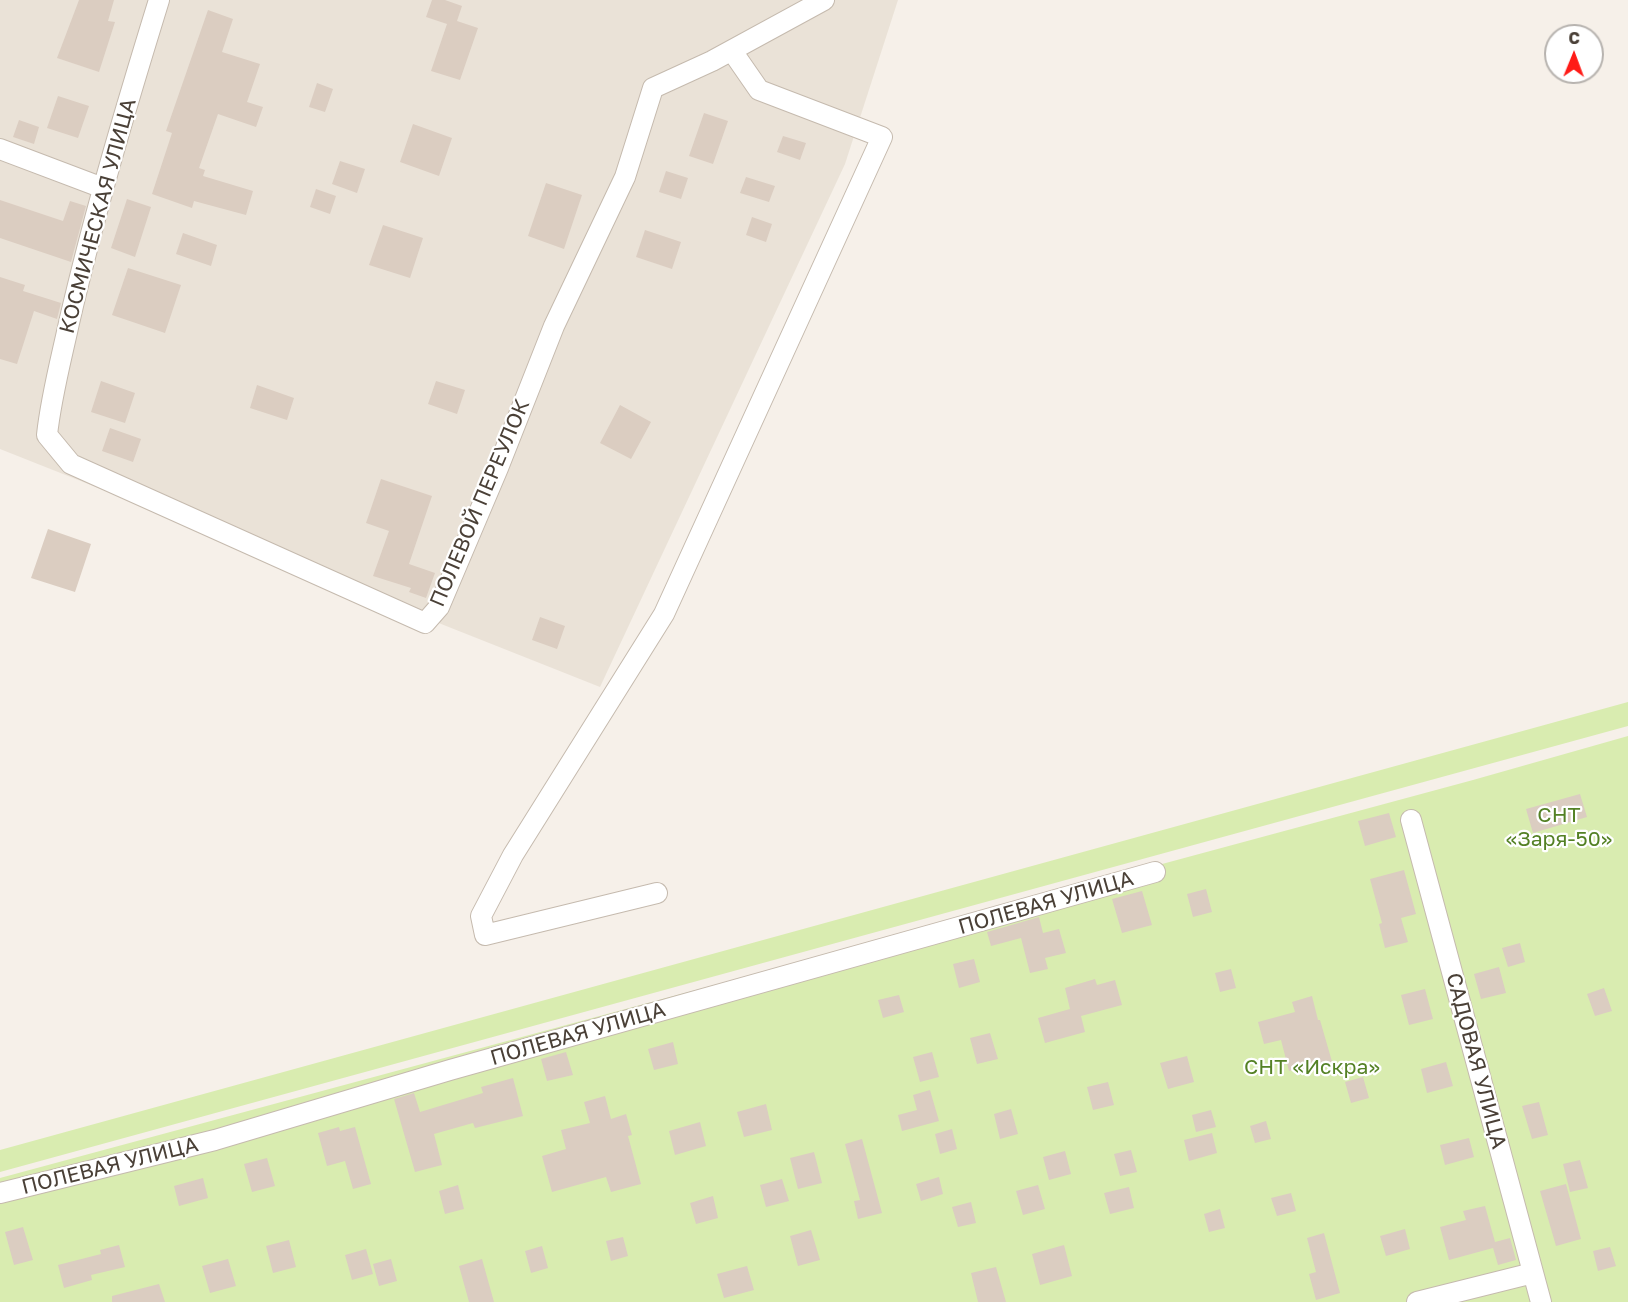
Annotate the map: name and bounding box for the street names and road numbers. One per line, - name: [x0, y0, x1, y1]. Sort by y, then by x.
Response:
- street label: КОСМИЧЕСКАЯ УЛИЦА: [54, 96, 142, 336]
- street label: ПОЛЕВОЙ ПЕРЕУЛОК: [425, 395, 535, 611]
- street label: ПОЛЕВАЯ УЛИЦА: [956, 866, 1136, 940]
- street label: САДОВАЯ УЛИЦА: [1440, 970, 1512, 1152]
- street label: ПОЛЕВАЯ УЛИЦА: [488, 997, 668, 1071]
- street label: ПОЛЕВАЯ УЛИЦА: [19, 1132, 201, 1200]

